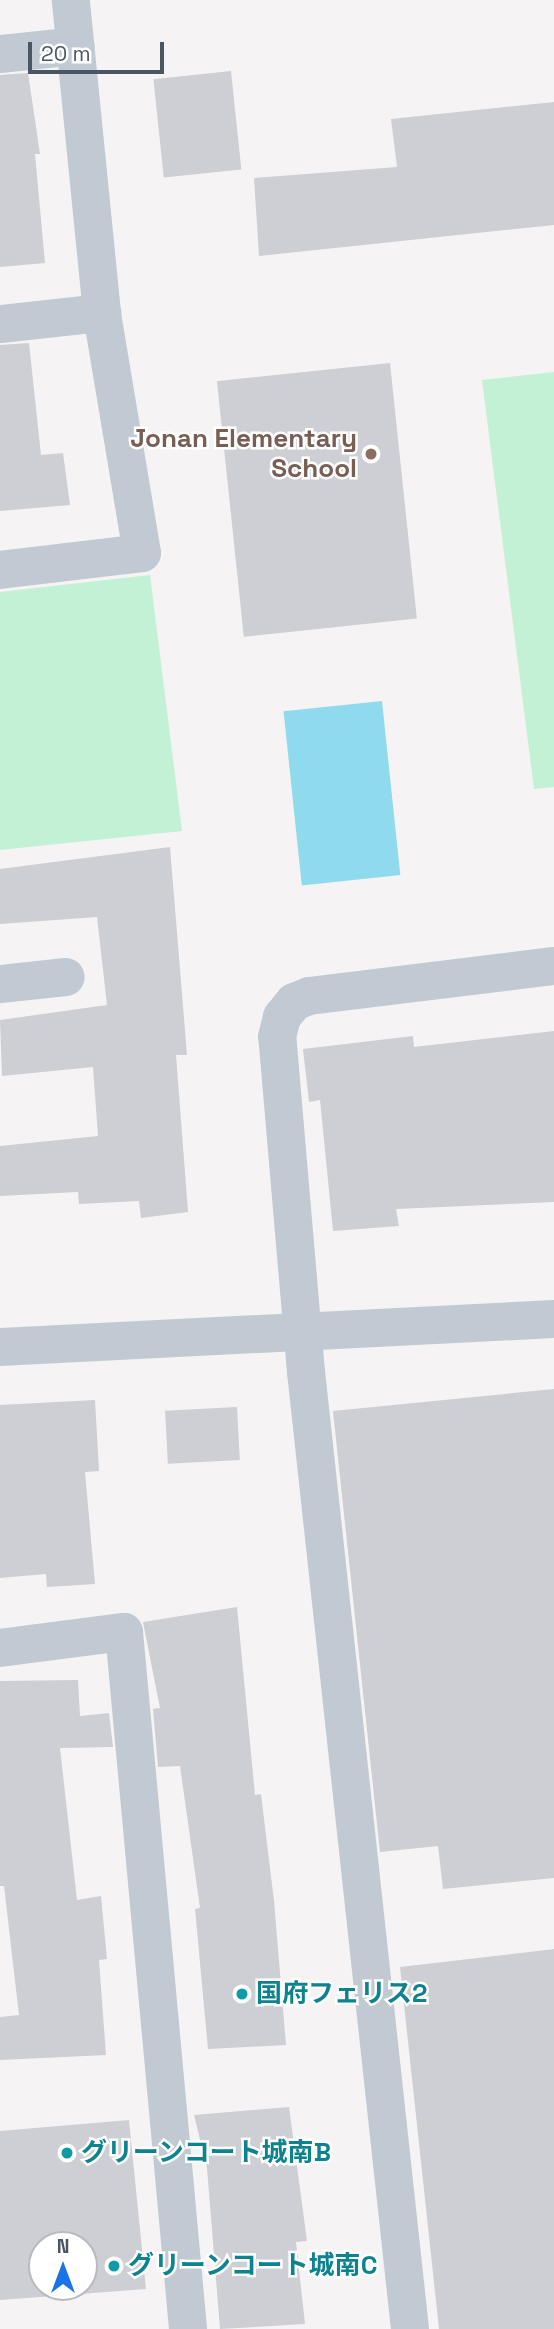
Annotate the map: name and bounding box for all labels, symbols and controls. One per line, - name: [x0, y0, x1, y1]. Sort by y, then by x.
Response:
- scale bar: [32, 28, 168, 72]
- text: 20 m: [41, 40, 91, 67]
- place label: Jonan Elementary School: [130, 423, 357, 485]
- marker: Jonan Elementary School: [363, 446, 379, 462]
- place label: 国府フェリス2: [256, 1978, 427, 2010]
- marker: 国府フェリス2: [234, 1986, 250, 2002]
- place label: グリーンコート城南B: [81, 2137, 332, 2169]
- marker: グリーンコート城南B: [59, 2145, 75, 2161]
- north arrow: [28, 2231, 98, 2301]
- text: N: [57, 2234, 69, 2259]
- place label: グリーンコート城南C: [128, 2250, 379, 2282]
- marker: グリーンコート城南C: [106, 2258, 122, 2274]

